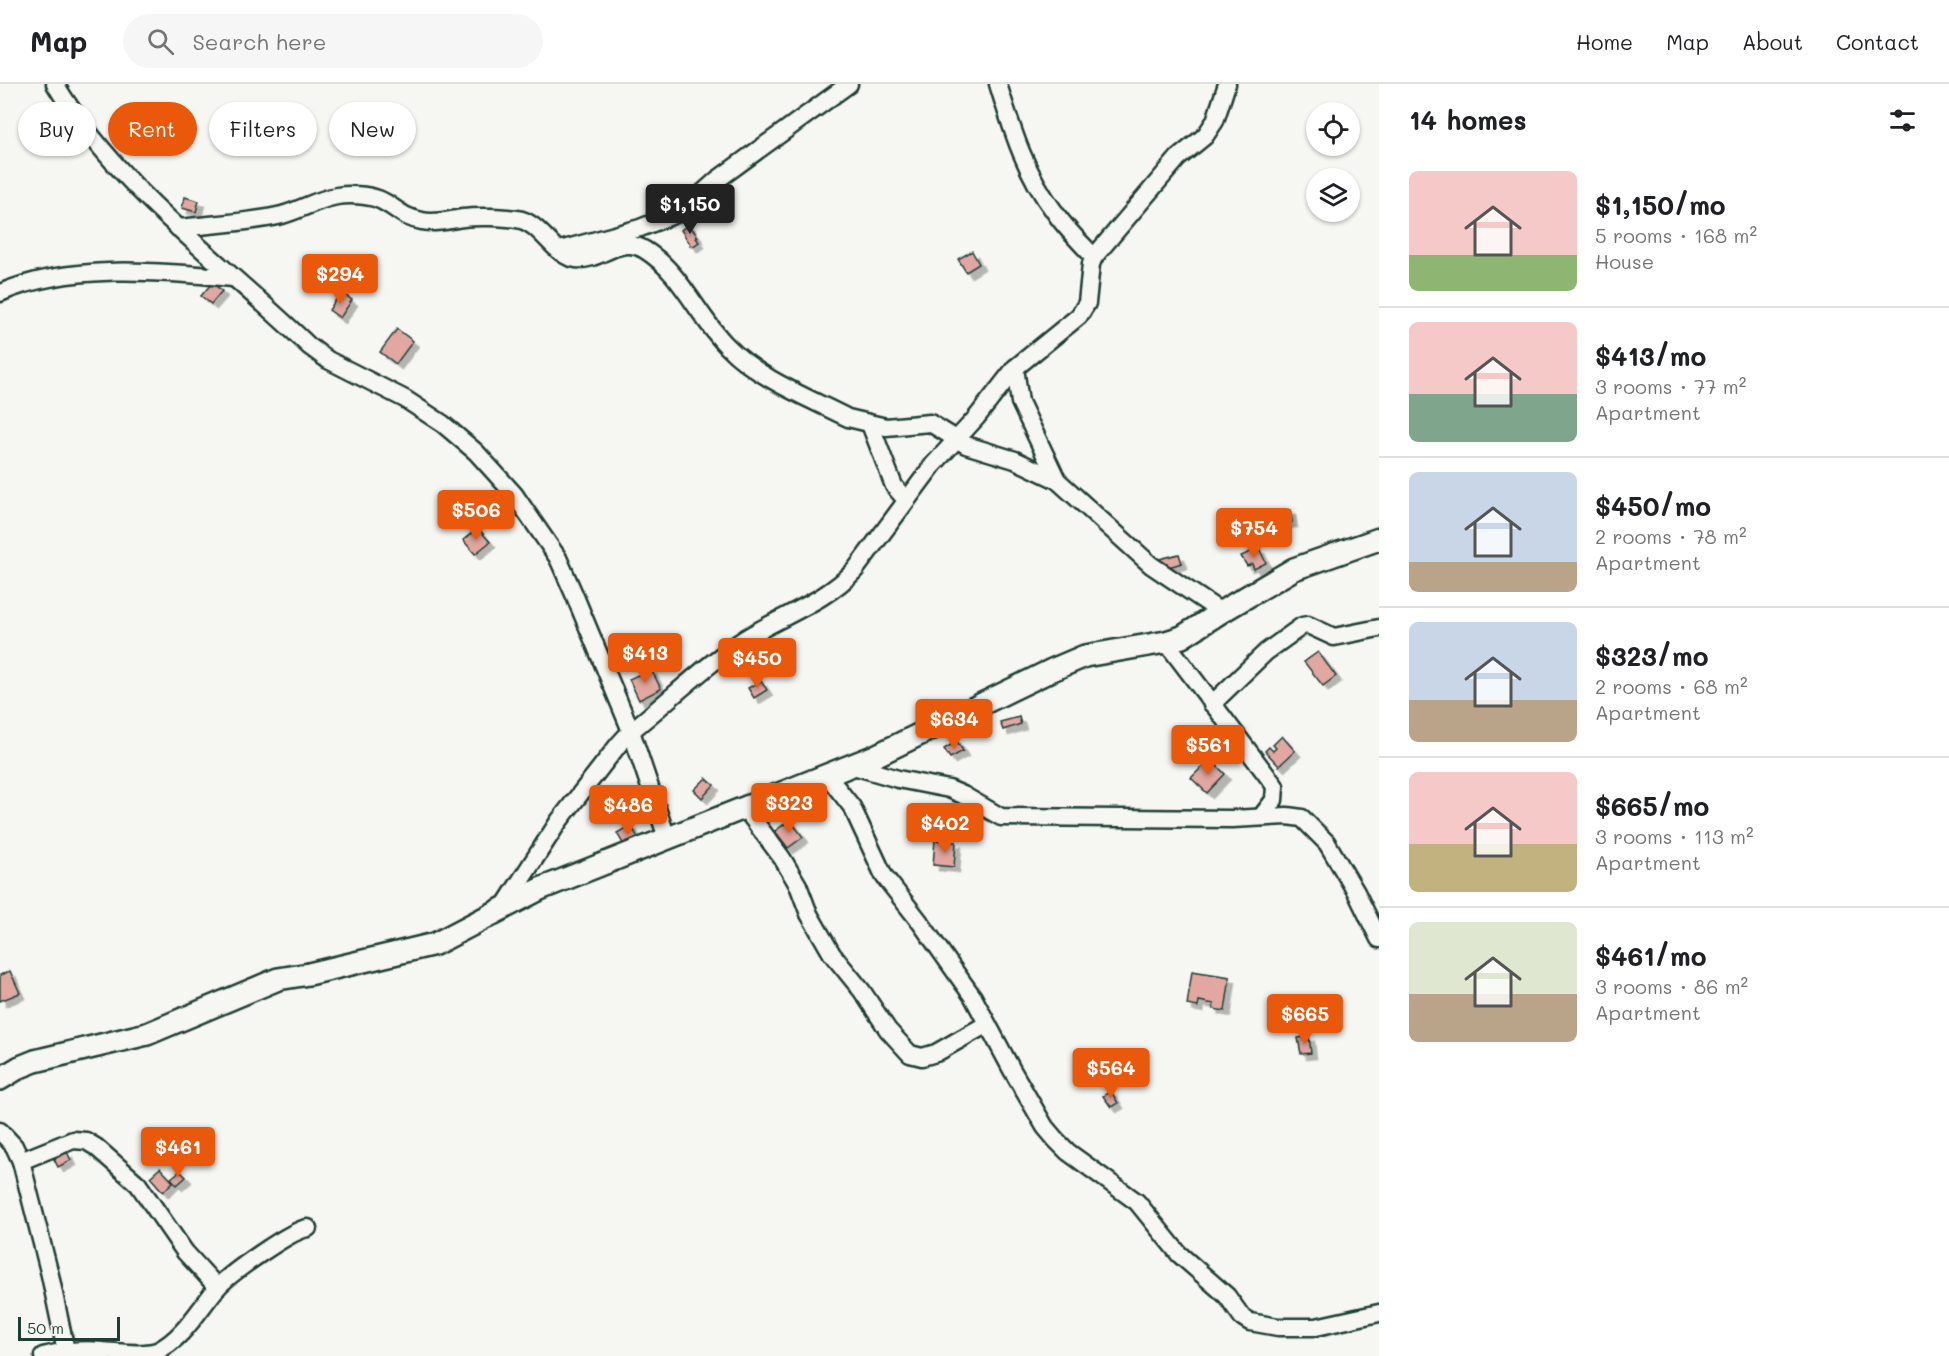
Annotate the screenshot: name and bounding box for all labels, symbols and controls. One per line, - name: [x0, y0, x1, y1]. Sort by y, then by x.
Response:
- search box: [123, 14, 543, 68]
- text: Map: [30, 23, 87, 59]
- icon: search: [144, 25, 177, 58]
- text: Search here: [192, 27, 326, 56]
- text: Home: [1576, 28, 1633, 55]
- text: Map: [1666, 28, 1709, 55]
- text: About: [1742, 28, 1803, 55]
- text: Contact: [1836, 28, 1919, 55]
- chip: Buy: [18, 102, 96, 156]
- chip: Rent: [108, 102, 197, 156]
- chip: Filters: [209, 102, 317, 156]
- chip: New: [329, 102, 416, 156]
- map controls: [1306, 102, 1360, 222]
- button: locate: [1306, 102, 1360, 156]
- text: 14 homes: [1409, 103, 1527, 137]
- icon: filters: [1886, 104, 1919, 137]
- button: layers: [1306, 168, 1360, 222]
- pin: $1,150: [641, 184, 739, 235]
- text: $1,150/mo: [1595, 188, 1726, 222]
- text: $1,150: [660, 190, 720, 216]
- icon: home: [1457, 195, 1529, 267]
- text: 5 rooms · 168 m²: [1595, 222, 1757, 248]
- text: House: [1595, 248, 1654, 274]
- pin: $294: [304, 254, 376, 305]
- text: $294: [316, 260, 364, 286]
- text: $413/mo: [1595, 339, 1706, 373]
- icon: home: [1457, 346, 1529, 418]
- text: 3 rooms · 77 m²: [1595, 373, 1746, 399]
- text: Apartment: [1595, 399, 1701, 425]
- text: $450/mo: [1595, 489, 1711, 523]
- pin: $506: [440, 490, 512, 541]
- text: $506: [452, 496, 501, 522]
- icon: home: [1457, 496, 1529, 568]
- pin: $754: [1218, 508, 1290, 559]
- text: $754: [1230, 514, 1278, 540]
- text: 2 rooms · 78 m²: [1595, 523, 1747, 549]
- text: Apartment: [1595, 549, 1701, 575]
- pin: $413: [609, 633, 681, 684]
- pin: $450: [721, 638, 793, 689]
- text: $413: [622, 639, 668, 665]
- text: $323/mo: [1595, 639, 1708, 673]
- text: $450: [732, 644, 782, 670]
- icon: home: [1457, 646, 1529, 718]
- text: 2 rooms · 68 m²: [1595, 673, 1748, 699]
- pin: $634: [918, 699, 990, 750]
- text: Apartment: [1595, 699, 1701, 725]
- text: $634: [929, 705, 979, 731]
- pin: $561: [1172, 725, 1244, 776]
- text: $561: [1186, 731, 1231, 757]
- pin: $323: [753, 783, 825, 834]
- pin: $486: [592, 785, 664, 836]
- text: $323: [765, 789, 813, 815]
- text: $665/mo: [1595, 789, 1709, 823]
- text: $486: [603, 791, 653, 817]
- icon: home: [1457, 796, 1529, 868]
- pin: $402: [909, 803, 981, 854]
- text: $402: [920, 809, 970, 835]
- text: 3 rooms · 113 m²: [1595, 823, 1754, 849]
- text: Apartment: [1595, 849, 1701, 875]
- text: $461/mo: [1595, 939, 1706, 973]
- icon: home: [1457, 946, 1529, 1018]
- text: 3 rooms · 86 m²: [1595, 973, 1748, 999]
- pin: $665: [1269, 994, 1341, 1045]
- text: Apartment: [1595, 999, 1701, 1025]
- text: $665: [1281, 1000, 1329, 1026]
- pin: $564: [1075, 1048, 1147, 1099]
- text: $564: [1087, 1054, 1135, 1080]
- pin: $461: [142, 1127, 214, 1178]
- text: $461: [155, 1133, 201, 1159]
- scale bar: [18, 1314, 120, 1342]
- text: 50 m: [27, 1317, 64, 1338]

